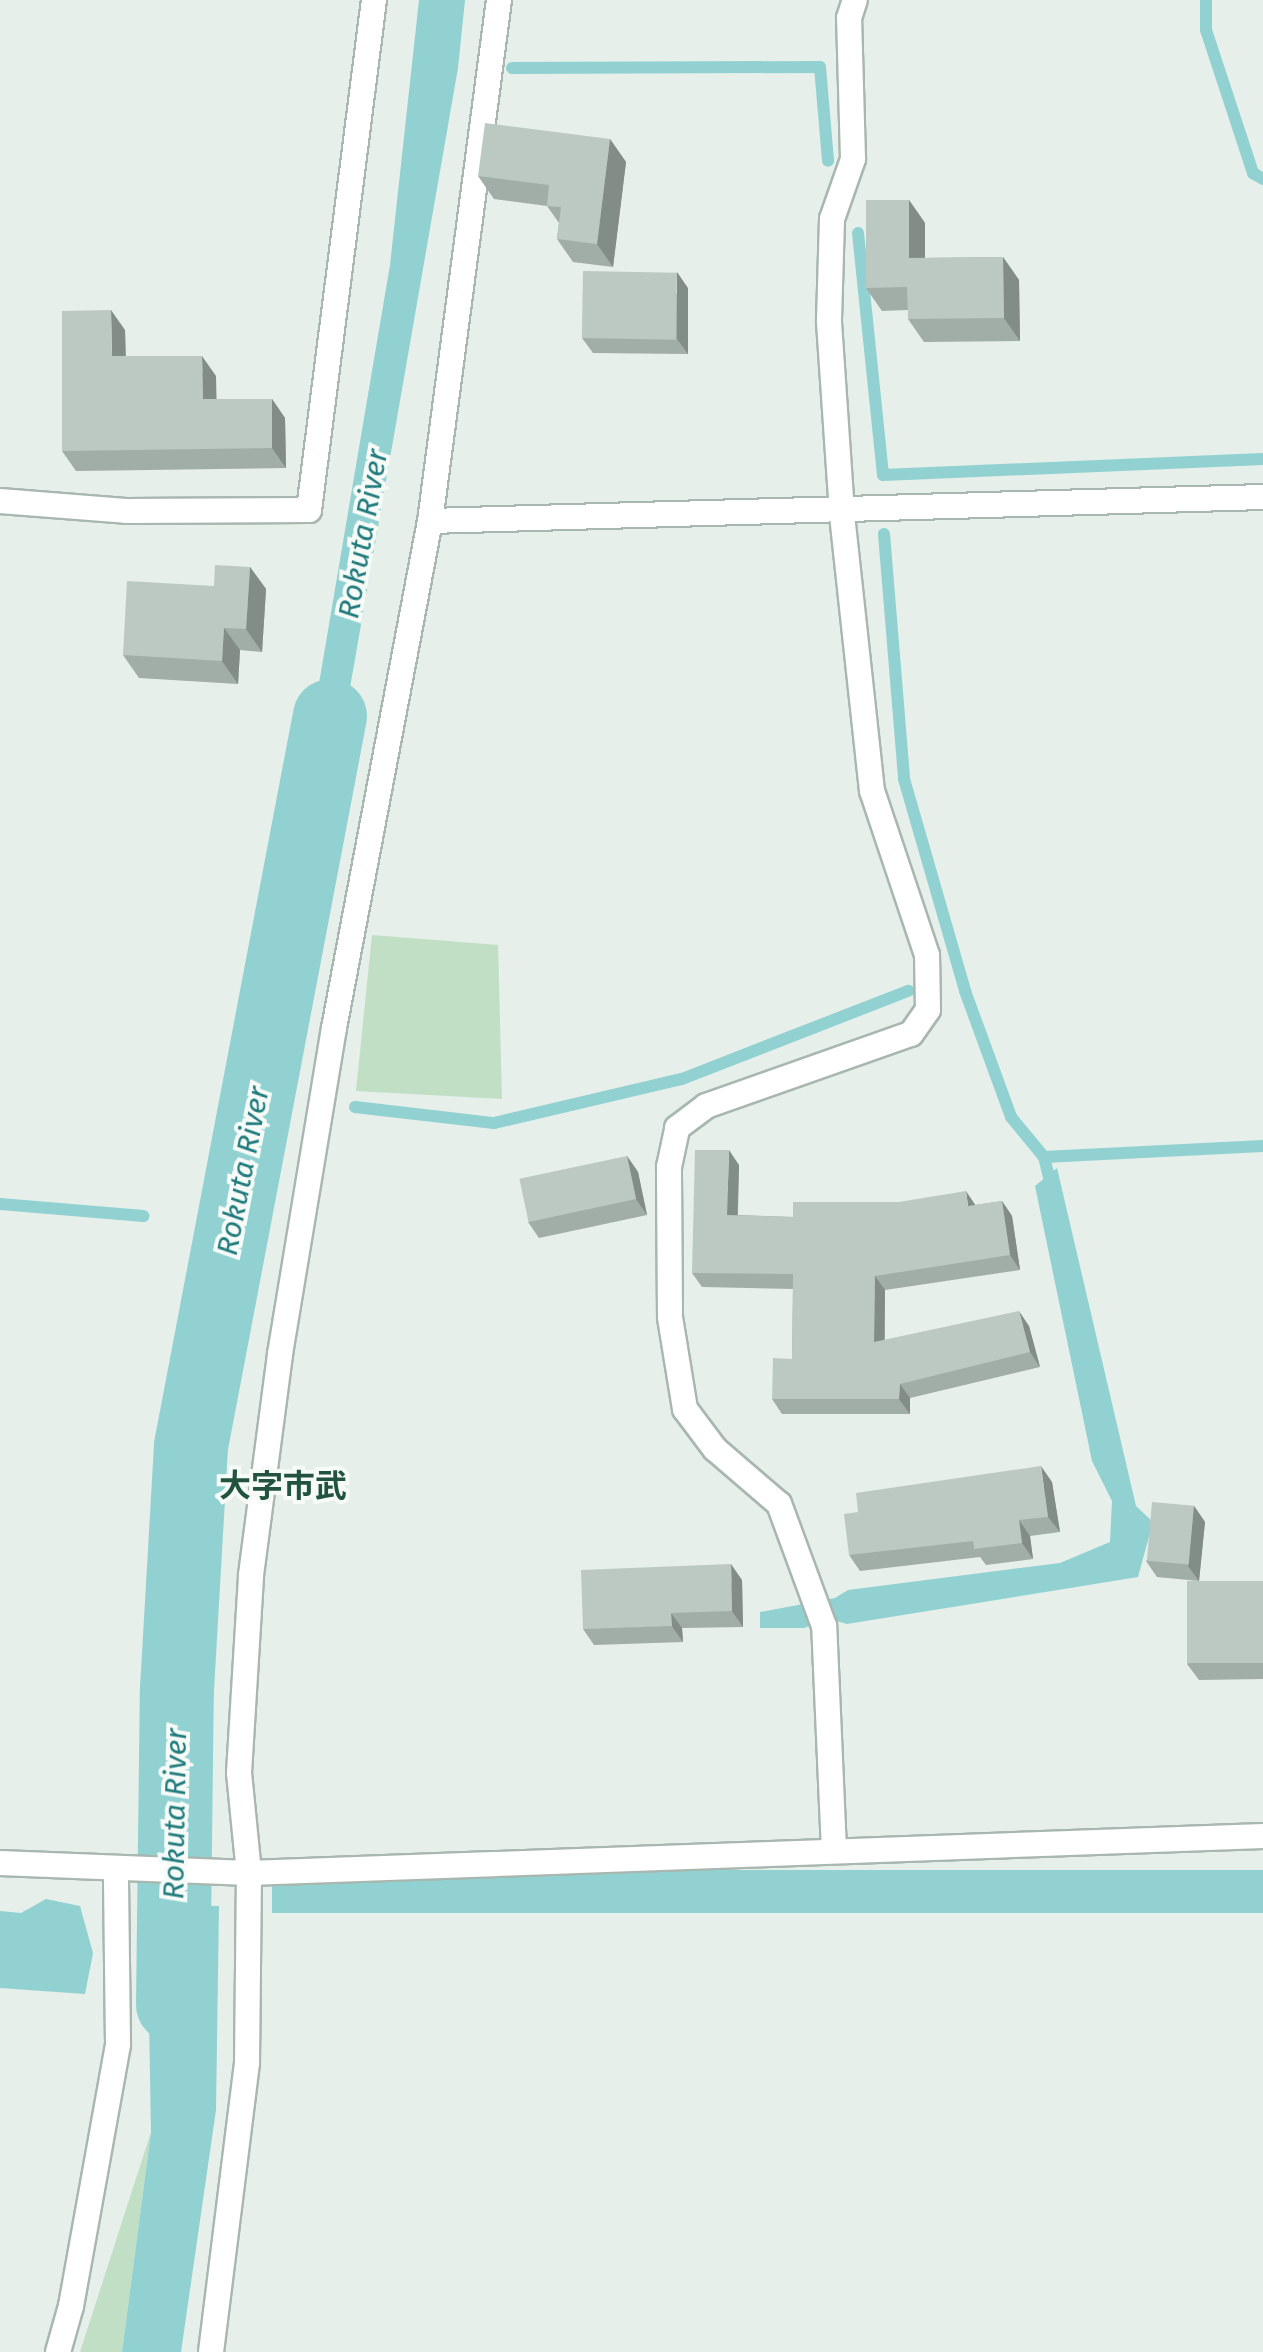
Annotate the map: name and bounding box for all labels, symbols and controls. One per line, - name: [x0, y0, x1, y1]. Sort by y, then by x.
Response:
- water label: Rokuta River: [330, 447, 396, 621]
- water label: Rokuta River: [209, 1084, 277, 1258]
- district label: 大字市武: [219, 1467, 347, 1505]
- water label: Rokuta River: [156, 1728, 194, 1900]

